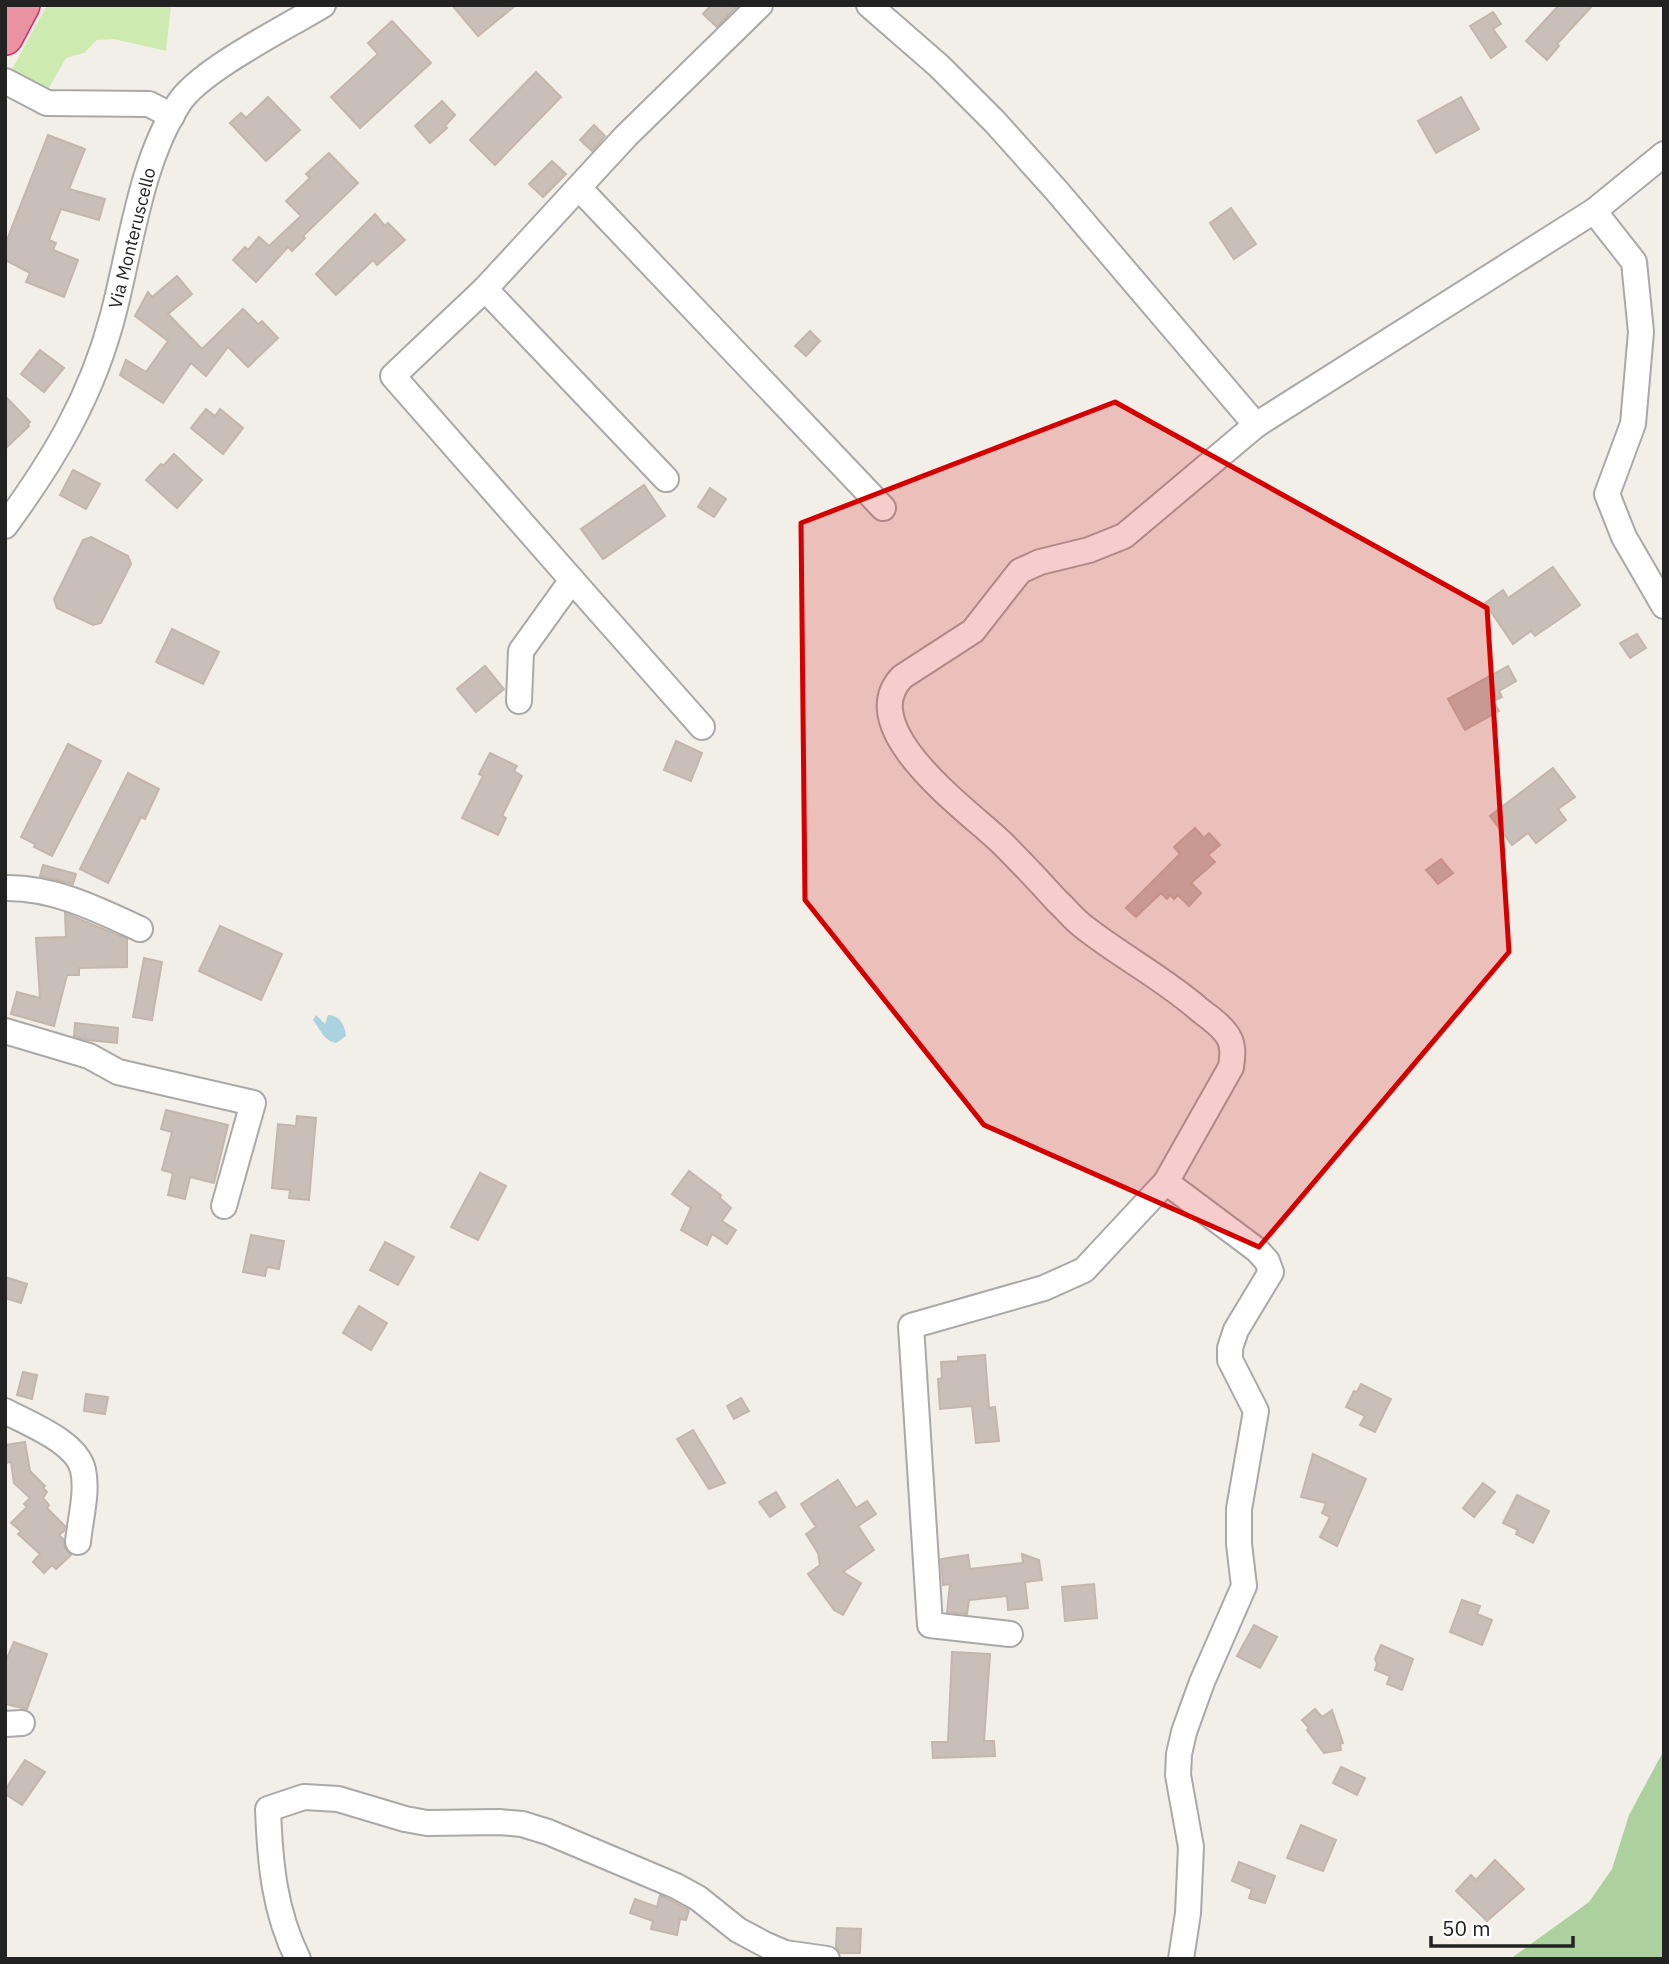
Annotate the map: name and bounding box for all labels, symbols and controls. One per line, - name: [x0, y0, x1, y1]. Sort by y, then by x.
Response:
- street label: Via Monteruscello: [103, 165, 161, 311]
- scale bar: [1431, 1904, 1573, 1948]
- text: 50 m: [1442, 1914, 1491, 1942]

